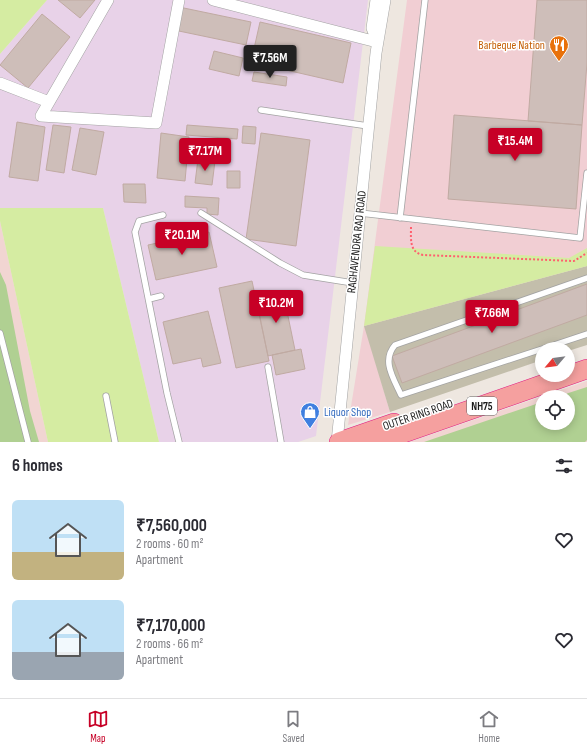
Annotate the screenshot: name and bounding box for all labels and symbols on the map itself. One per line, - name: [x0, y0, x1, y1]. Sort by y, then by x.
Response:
- restaurant icon: Barbeque Nation: [548, 34, 570, 62]
- place label: Barbeque Nation: [478, 38, 545, 53]
- pin: ₹7.56M: [237, 45, 303, 79]
- pin: ₹15.4M: [482, 128, 548, 162]
- pin: ₹7.17M: [172, 138, 238, 172]
- street label: RAGHAVENDRA RAO ROAD: [344, 190, 370, 294]
- pin: ₹20.1M: [149, 222, 215, 256]
- pin: ₹10.2M: [243, 290, 309, 324]
- pin: ₹7.66M: [459, 300, 525, 334]
- north arrow: [535, 342, 575, 382]
- street label: OUTER RING ROAD: [381, 396, 455, 434]
- road number: NH75: [467, 397, 497, 415]
- shop icon: Liquor Shop: [299, 401, 321, 429]
- place label: Liquor Shop: [324, 405, 371, 420]

